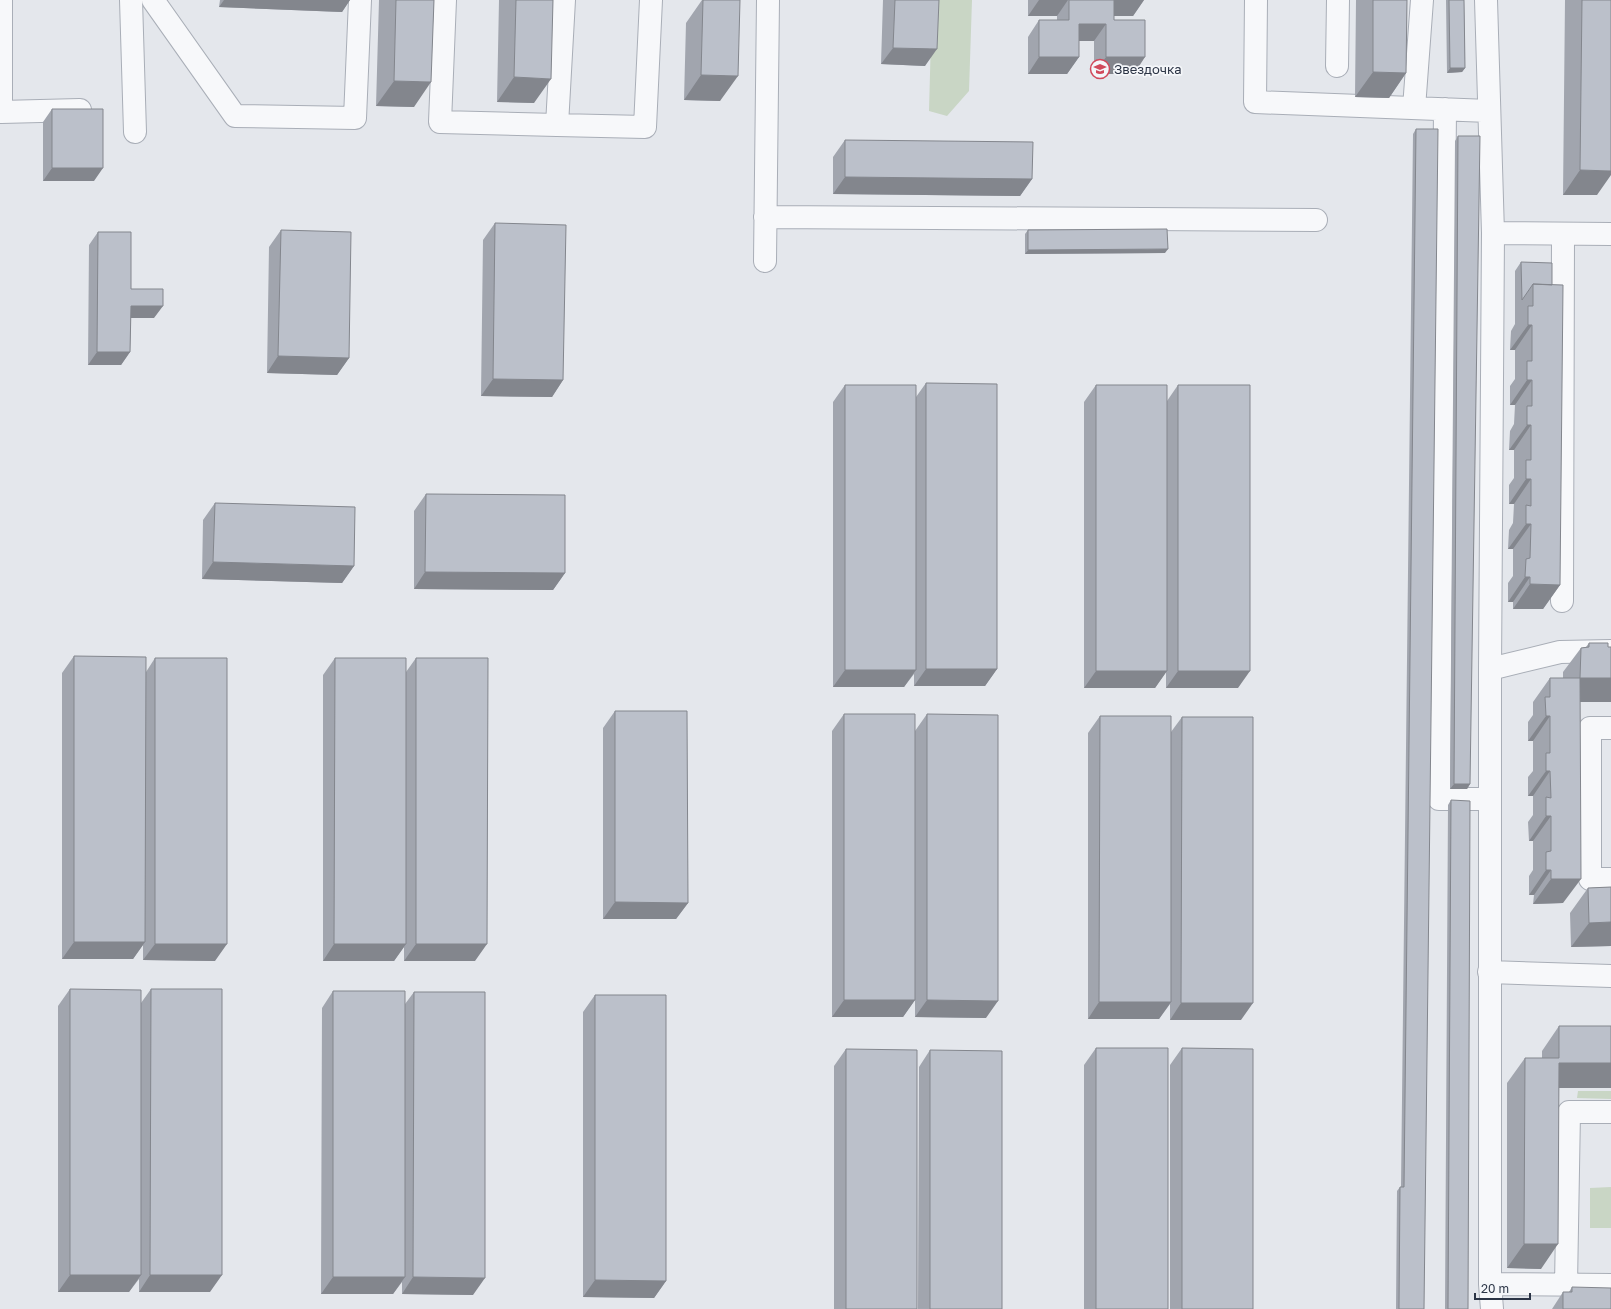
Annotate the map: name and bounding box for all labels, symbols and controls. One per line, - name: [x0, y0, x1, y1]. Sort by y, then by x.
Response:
- school or university icon: Звездочка: [1089, 58, 1111, 80]
- place label: Звездочка: [1114, 61, 1182, 77]
- scale bar: [1475, 1275, 1530, 1301]
- text: 20 m: [1481, 1281, 1509, 1296]

